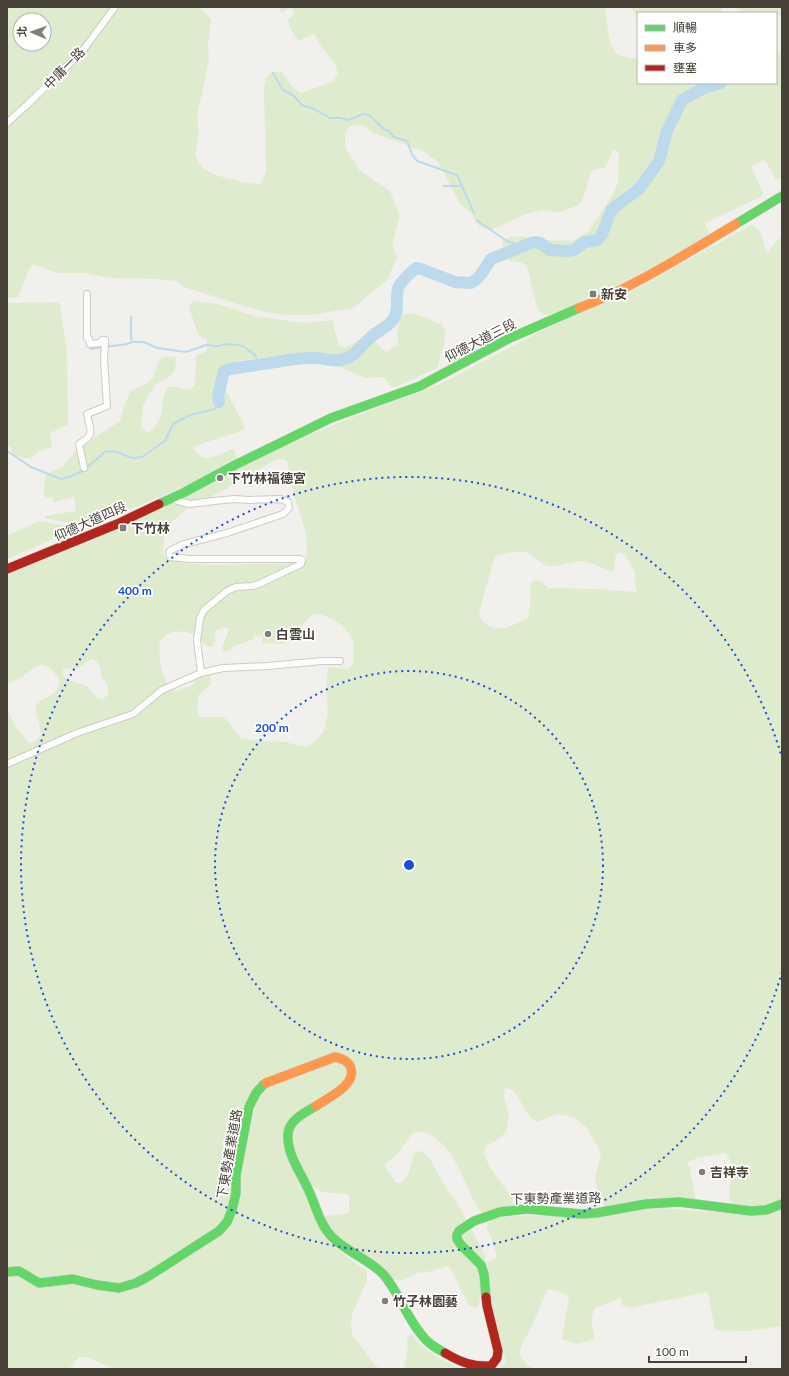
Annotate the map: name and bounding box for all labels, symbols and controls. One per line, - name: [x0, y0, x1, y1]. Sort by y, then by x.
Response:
- north arrow: [12, 12, 52, 52]
- legend: [637, 12, 777, 84]
- text: 順暢: [673, 20, 697, 35]
- text: 北: [15, 26, 28, 37]
- text: 車多: [673, 40, 697, 55]
- street label: 中庸一路: [40, 44, 88, 92]
- text: 壅塞: [673, 60, 697, 75]
- place label: 新安: [601, 286, 627, 302]
- marker: 新安: [588, 289, 598, 299]
- street label: 仰德大道三段: [442, 315, 518, 365]
- place label: 下竹林福德宮: [228, 470, 306, 486]
- marker: 下竹林福德宮: [215, 473, 225, 483]
- street label: 仰德大道四段: [51, 498, 129, 544]
- place label: 下竹林: [131, 520, 170, 536]
- marker: 下竹林: [118, 523, 128, 533]
- text: 400 m: [118, 583, 152, 598]
- place label: 白雲山: [276, 626, 315, 642]
- marker: 白雲山: [263, 629, 273, 639]
- text: 200 m: [255, 720, 289, 735]
- centre of rings: [402, 858, 416, 872]
- street label: 下東勢產業道路: [213, 1108, 245, 1200]
- place label: 吉祥寺: [710, 1164, 749, 1180]
- marker: 吉祥寺: [697, 1167, 707, 1177]
- street label: 下東勢產業道路: [510, 1189, 602, 1207]
- place label: 竹子林園藝: [393, 1293, 458, 1309]
- marker: 竹子林園藝: [380, 1296, 390, 1306]
- scale bar: [649, 1338, 746, 1364]
- text: 100 m: [655, 1344, 689, 1359]

